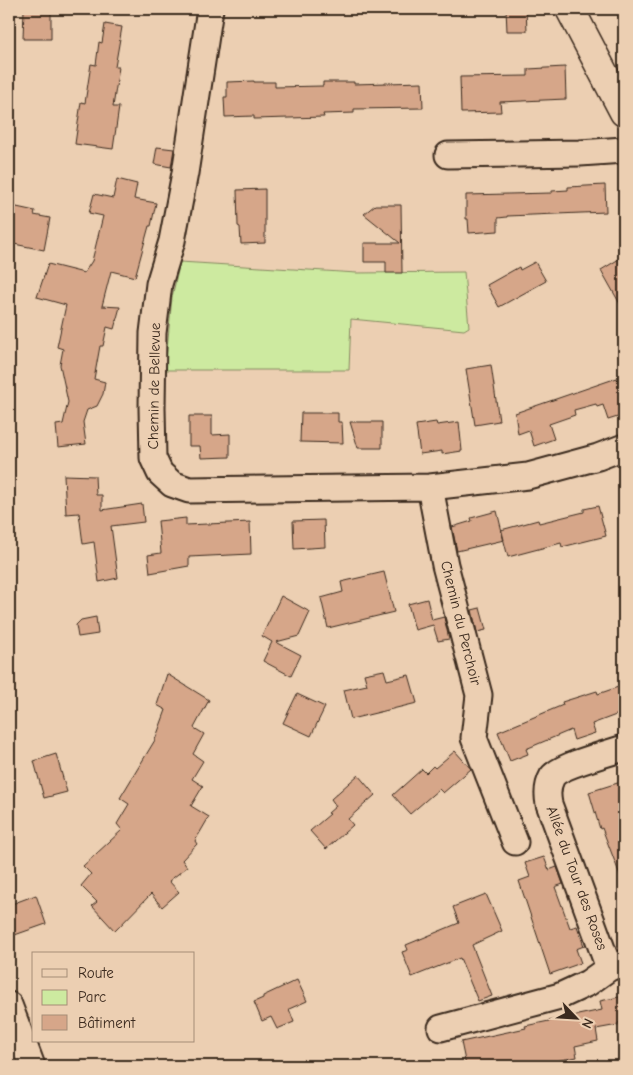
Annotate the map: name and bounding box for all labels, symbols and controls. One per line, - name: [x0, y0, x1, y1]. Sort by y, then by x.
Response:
- street label: Chemin de Bellevue: [144, 322, 164, 450]
- street label: Chemin du Perchoir: [437, 559, 485, 687]
- street label: Allée du Tour des Roses: [543, 803, 611, 953]
- legend: [32, 952, 195, 1042]
- text: Route: [78, 964, 114, 982]
- text: Parc: [78, 988, 106, 1006]
- north arrow: [550, 992, 600, 1042]
- text: Bâtiment: [78, 1014, 136, 1032]
- text: N: [578, 1016, 597, 1031]

